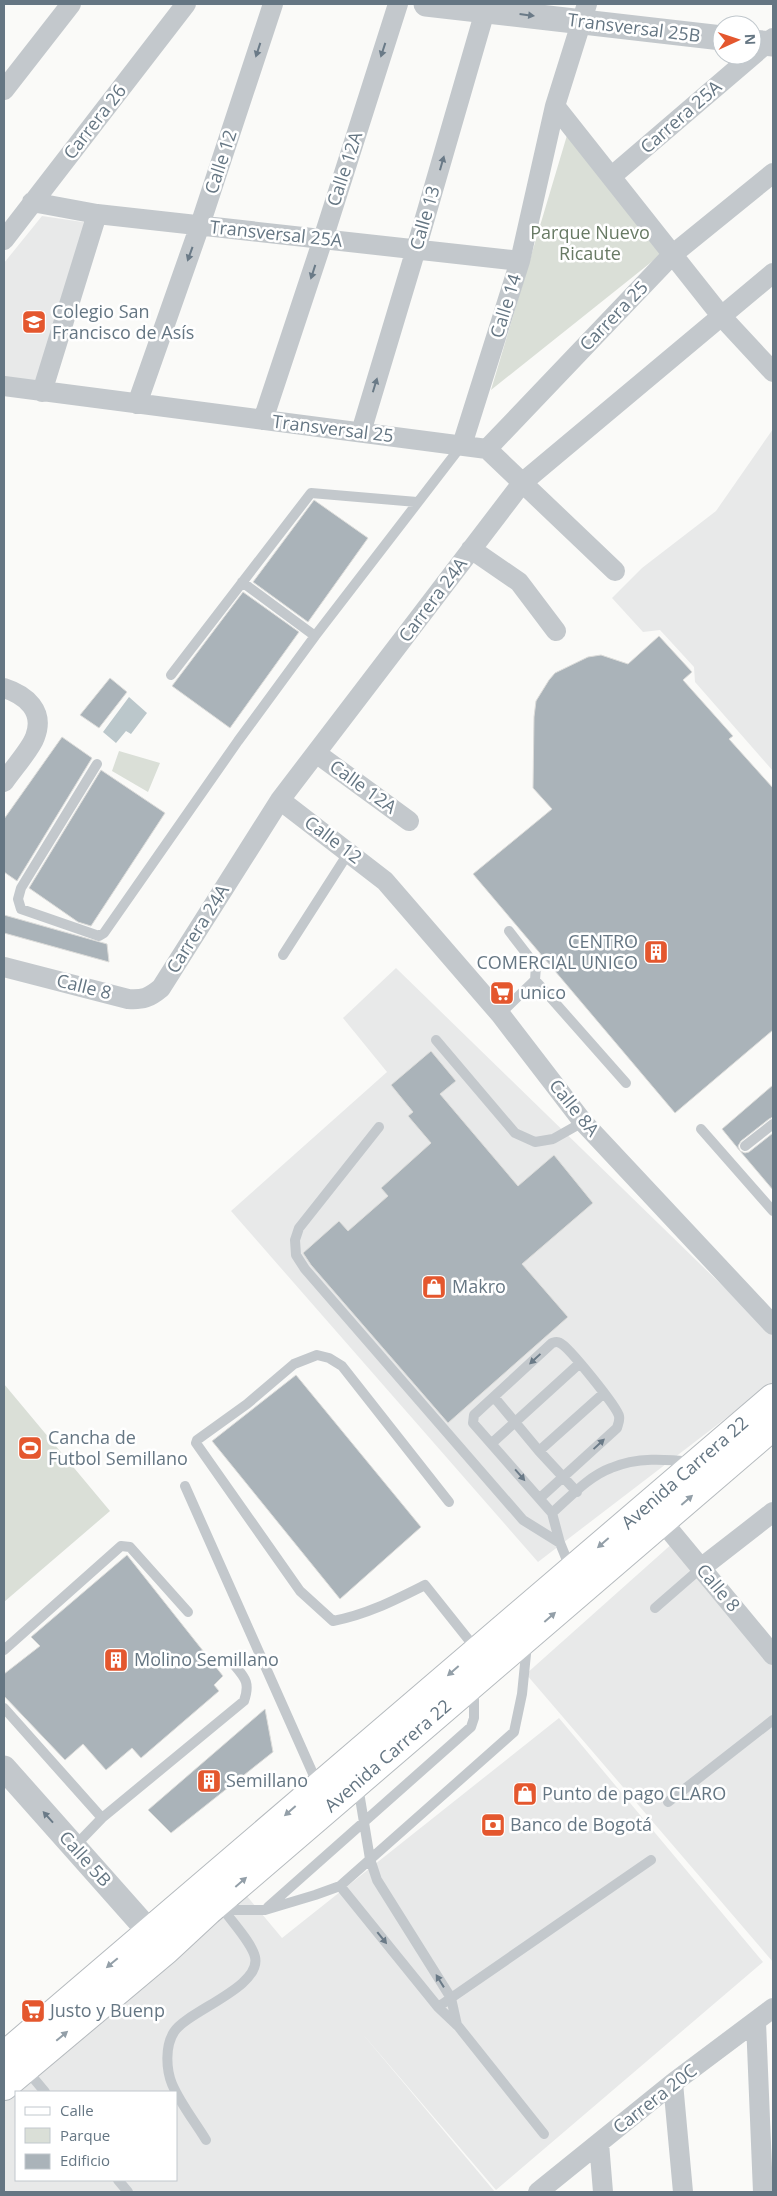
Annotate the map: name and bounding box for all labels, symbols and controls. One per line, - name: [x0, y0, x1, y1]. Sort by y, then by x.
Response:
- street label: Transversal 25B: [566, 7, 702, 47]
- one-way arrow: [519, 11, 535, 19]
- north arrow: [712, 15, 762, 65]
- text: N: [741, 33, 760, 45]
- one-way arrow: [254, 43, 262, 58]
- one-way arrow: [379, 43, 386, 58]
- street label: Carrera 25A: [635, 74, 726, 158]
- street label: Carrera 26: [57, 79, 131, 164]
- street label: Calle 12: [198, 127, 242, 197]
- street label: Calle 12A: [321, 128, 368, 209]
- one-way arrow: [438, 155, 446, 170]
- street label: Calle 13: [403, 183, 445, 253]
- street label: Transversal 25A: [209, 214, 344, 252]
- park label: Parque Nuevo Ricaute: [530, 220, 650, 265]
- one-way arrow: [186, 247, 194, 262]
- one-way arrow: [308, 264, 316, 279]
- street label: Calle 14: [484, 271, 526, 341]
- street label: Carrera 25: [574, 275, 653, 356]
- place label: Colegio San Francisco de Asís: [52, 299, 194, 344]
- school or university icon: Colegio San Francisco de Asís: [21, 309, 47, 335]
- one-way arrow: [372, 378, 380, 393]
- street label: Transversal 25: [271, 409, 395, 447]
- street label: Carrera 24A: [392, 552, 472, 647]
- street label: Calle 12A: [325, 754, 402, 819]
- street label: Calle 12: [300, 810, 367, 869]
- street label: Carrera 24A: [160, 879, 234, 977]
- place label: CENTRO COMERCIAL UNICO: [477, 929, 638, 974]
- building icon: CENTRO COMERCIAL UNICO: [643, 939, 669, 965]
- street label: Calle 8: [54, 968, 114, 1004]
- supermarket icon: unico: [489, 980, 515, 1006]
- place label: unico: [520, 980, 566, 1004]
- street label: Calle 8A: [544, 1074, 606, 1141]
- shop icon: Makro: [421, 1274, 447, 1300]
- place label: Makro: [452, 1274, 506, 1298]
- one-way arrow: [530, 1353, 542, 1365]
- street label: Avenida Carrera 22: [616, 1411, 753, 1534]
- place label: Cancha de Futbol Semillano: [48, 1425, 188, 1470]
- sports icon: Cancha de Futbol Semillano: [17, 1435, 43, 1461]
- one-way arrow: [593, 1438, 605, 1450]
- one-way arrow: [515, 1469, 526, 1482]
- one-way arrow: [680, 1494, 693, 1505]
- one-way arrow: [598, 1537, 610, 1549]
- street label: Calle 8: [692, 1558, 746, 1616]
- one-way arrow: [544, 1611, 556, 1623]
- building icon: Molino Semillano: [103, 1647, 129, 1673]
- place label: Molino Semillano: [134, 1647, 279, 1671]
- one-way arrow: [447, 1666, 460, 1677]
- street label: Avenida Carrera 22: [319, 1694, 456, 1817]
- building icon: Semillano: [196, 1768, 222, 1794]
- place label: Semillano: [226, 1768, 308, 1792]
- shop icon: Punto de pago CLARO: [512, 1781, 538, 1807]
- place label: Punto de pago CLARO: [542, 1781, 726, 1805]
- one-way arrow: [284, 1805, 296, 1817]
- one-way arrow: [42, 1810, 53, 1823]
- bank icon: Banco de Bogotá: [480, 1812, 506, 1838]
- place label: Banco de Bogotá: [510, 1812, 652, 1836]
- street label: Calle 5B: [54, 1825, 117, 1891]
- one-way arrow: [235, 1877, 247, 1888]
- one-way arrow: [376, 1931, 388, 1943]
- one-way arrow: [106, 1958, 119, 1969]
- one-way arrow: [435, 1974, 444, 1987]
- supermarket icon: Justo y Buenp: [20, 1998, 46, 2024]
- place label: Justo y Buenp: [48, 1998, 165, 2022]
- one-way arrow: [55, 2031, 68, 2042]
- street label: Carrera 20C: [608, 2058, 701, 2138]
- legend: [15, 2091, 178, 2181]
- text: Calle: [60, 2100, 94, 2120]
- text: Parque: [60, 2125, 110, 2145]
- text: Edificio: [60, 2150, 110, 2170]

